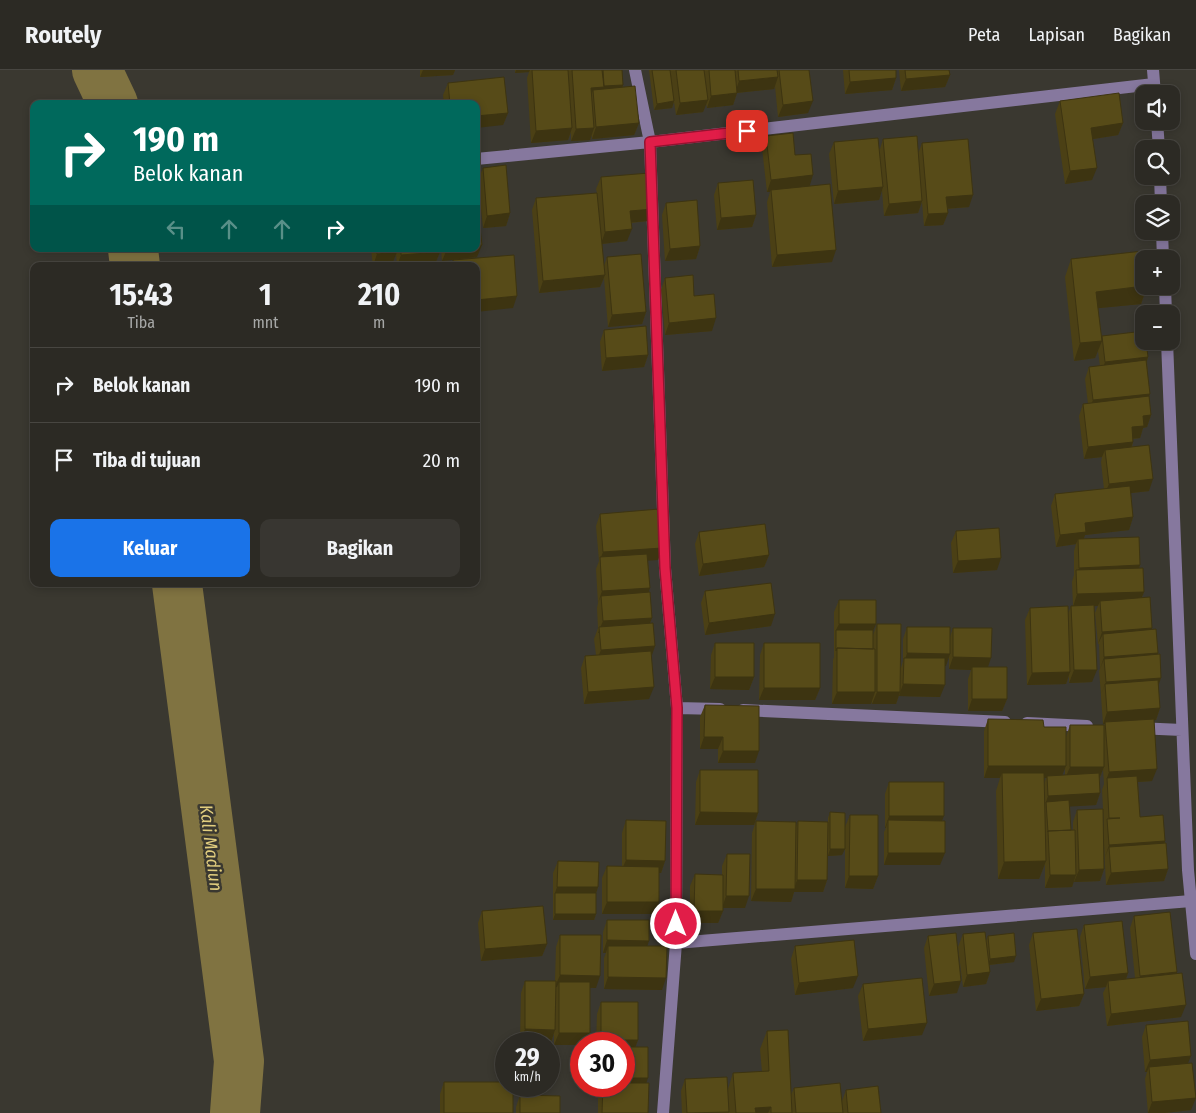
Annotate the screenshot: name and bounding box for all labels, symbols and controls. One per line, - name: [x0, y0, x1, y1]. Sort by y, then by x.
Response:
- text: Routely: [25, 21, 101, 49]
- text: Peta: [968, 24, 1000, 46]
- text: Lapisan: [1028, 24, 1085, 46]
- text: Bagikan: [1113, 24, 1171, 46]
- map controls: [1135, 85, 1180, 350]
- button: sound: [1135, 85, 1180, 130]
- pin: [726, 110, 768, 152]
- icon: arrive: [733, 117, 761, 145]
- text: 190 m: [133, 118, 219, 160]
- icon: right: [50, 120, 115, 185]
- button: search: [1135, 140, 1180, 185]
- text: Belok kanan: [133, 160, 243, 187]
- button: layers: [1135, 195, 1180, 240]
- icon: left: [162, 215, 190, 243]
- icon: ahead: [215, 215, 243, 243]
- icon: ahead: [268, 215, 296, 243]
- icon: right: [321, 215, 349, 243]
- button: +: [1135, 250, 1180, 295]
- text: 15:43: [110, 277, 173, 313]
- text: 1: [259, 277, 272, 313]
- text: 210: [358, 277, 400, 313]
- button: −: [1135, 305, 1180, 350]
- text: Tiba: [127, 313, 155, 332]
- text: mnt: [252, 313, 278, 332]
- text: m: [373, 313, 385, 332]
- icon: right: [50, 371, 78, 399]
- text: Belok kanan: [93, 374, 190, 397]
- text: 190 m: [414, 374, 460, 397]
- icon: arrive: [50, 446, 78, 474]
- text: Tiba di tujuan: [93, 449, 201, 472]
- text: 20 m: [423, 449, 460, 472]
- button: Keluar: [50, 519, 250, 577]
- button: Bagikan: [260, 519, 460, 577]
- water label: Kali Madiun: [195, 803, 227, 893]
- position arrow: [649, 897, 701, 949]
- speed limit sign: 30: [570, 1032, 635, 1097]
- text: 29: [515, 1043, 540, 1073]
- text: km/h: [514, 1070, 541, 1084]

